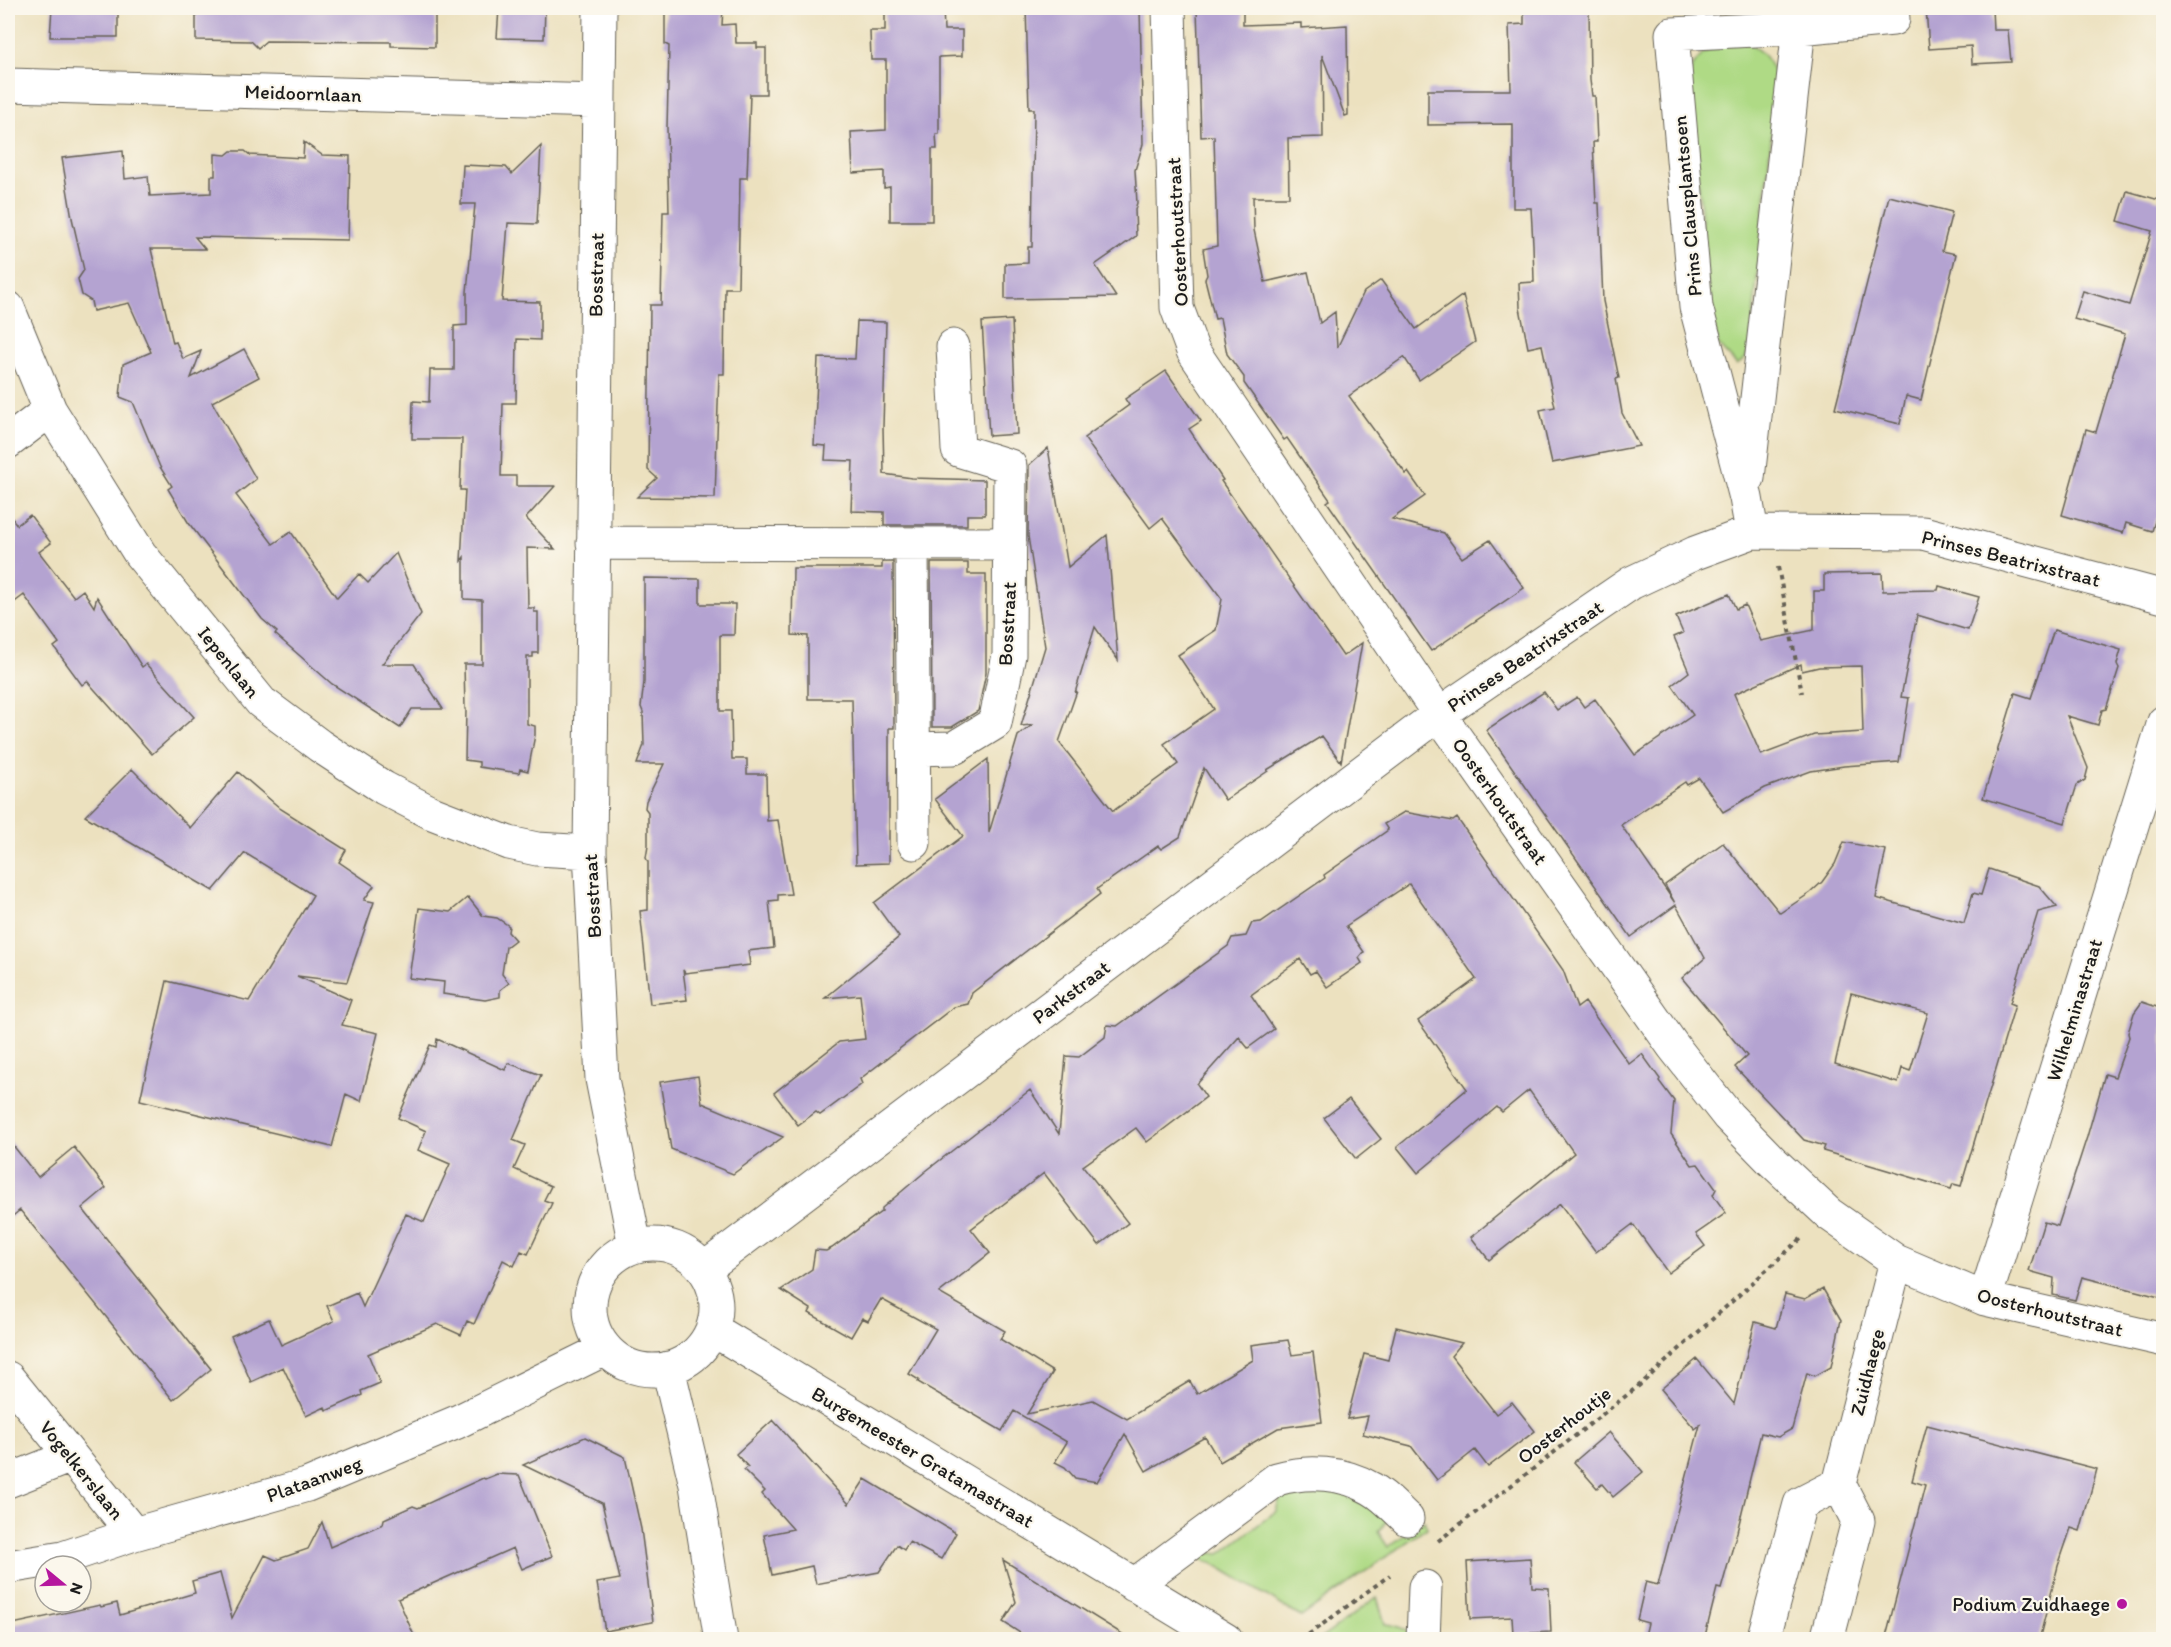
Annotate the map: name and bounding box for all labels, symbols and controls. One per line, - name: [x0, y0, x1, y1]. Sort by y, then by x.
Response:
- street label: Meidoornlaan: [244, 79, 362, 107]
- street label: Prins Clausplantsoen: [1667, 114, 1707, 297]
- street label: Oosterhoutstraat: [1161, 157, 1193, 307]
- street label: Bosstraat: [583, 232, 609, 317]
- street label: Prinses Beatrixstraat: [1919, 524, 2103, 592]
- street label: Bosstraat: [993, 581, 1021, 667]
- street label: Prinses Beatrixstraat: [1442, 595, 1608, 717]
- street label: Iepenlaan: [193, 621, 265, 703]
- street label: Oosterhoutstraat: [1447, 733, 1553, 869]
- street label: Bosstraat: [578, 853, 606, 939]
- street label: Wilhelminastraat: [2041, 936, 2107, 1084]
- street label: Parkstraat: [1027, 955, 1115, 1029]
- street label: Oosterhoutstraat: [1974, 1282, 2126, 1342]
- street label: Zuidhaege: [1845, 1326, 1889, 1418]
- street label: Burgemeester Gratamastraat: [807, 1381, 1039, 1533]
- street label: Oosterhoutje: [1512, 1381, 1616, 1469]
- street label: Vogelkerslaan: [35, 1416, 129, 1524]
- street label: Plataanweg: [263, 1450, 366, 1507]
- north arrow: [33, 1554, 93, 1614]
- text: N: [66, 1581, 87, 1597]
- place label: Podium Zuidhaege: [1952, 1592, 2110, 1616]
- marker: Podium Zuidhaege: [2115, 1597, 2129, 1611]

